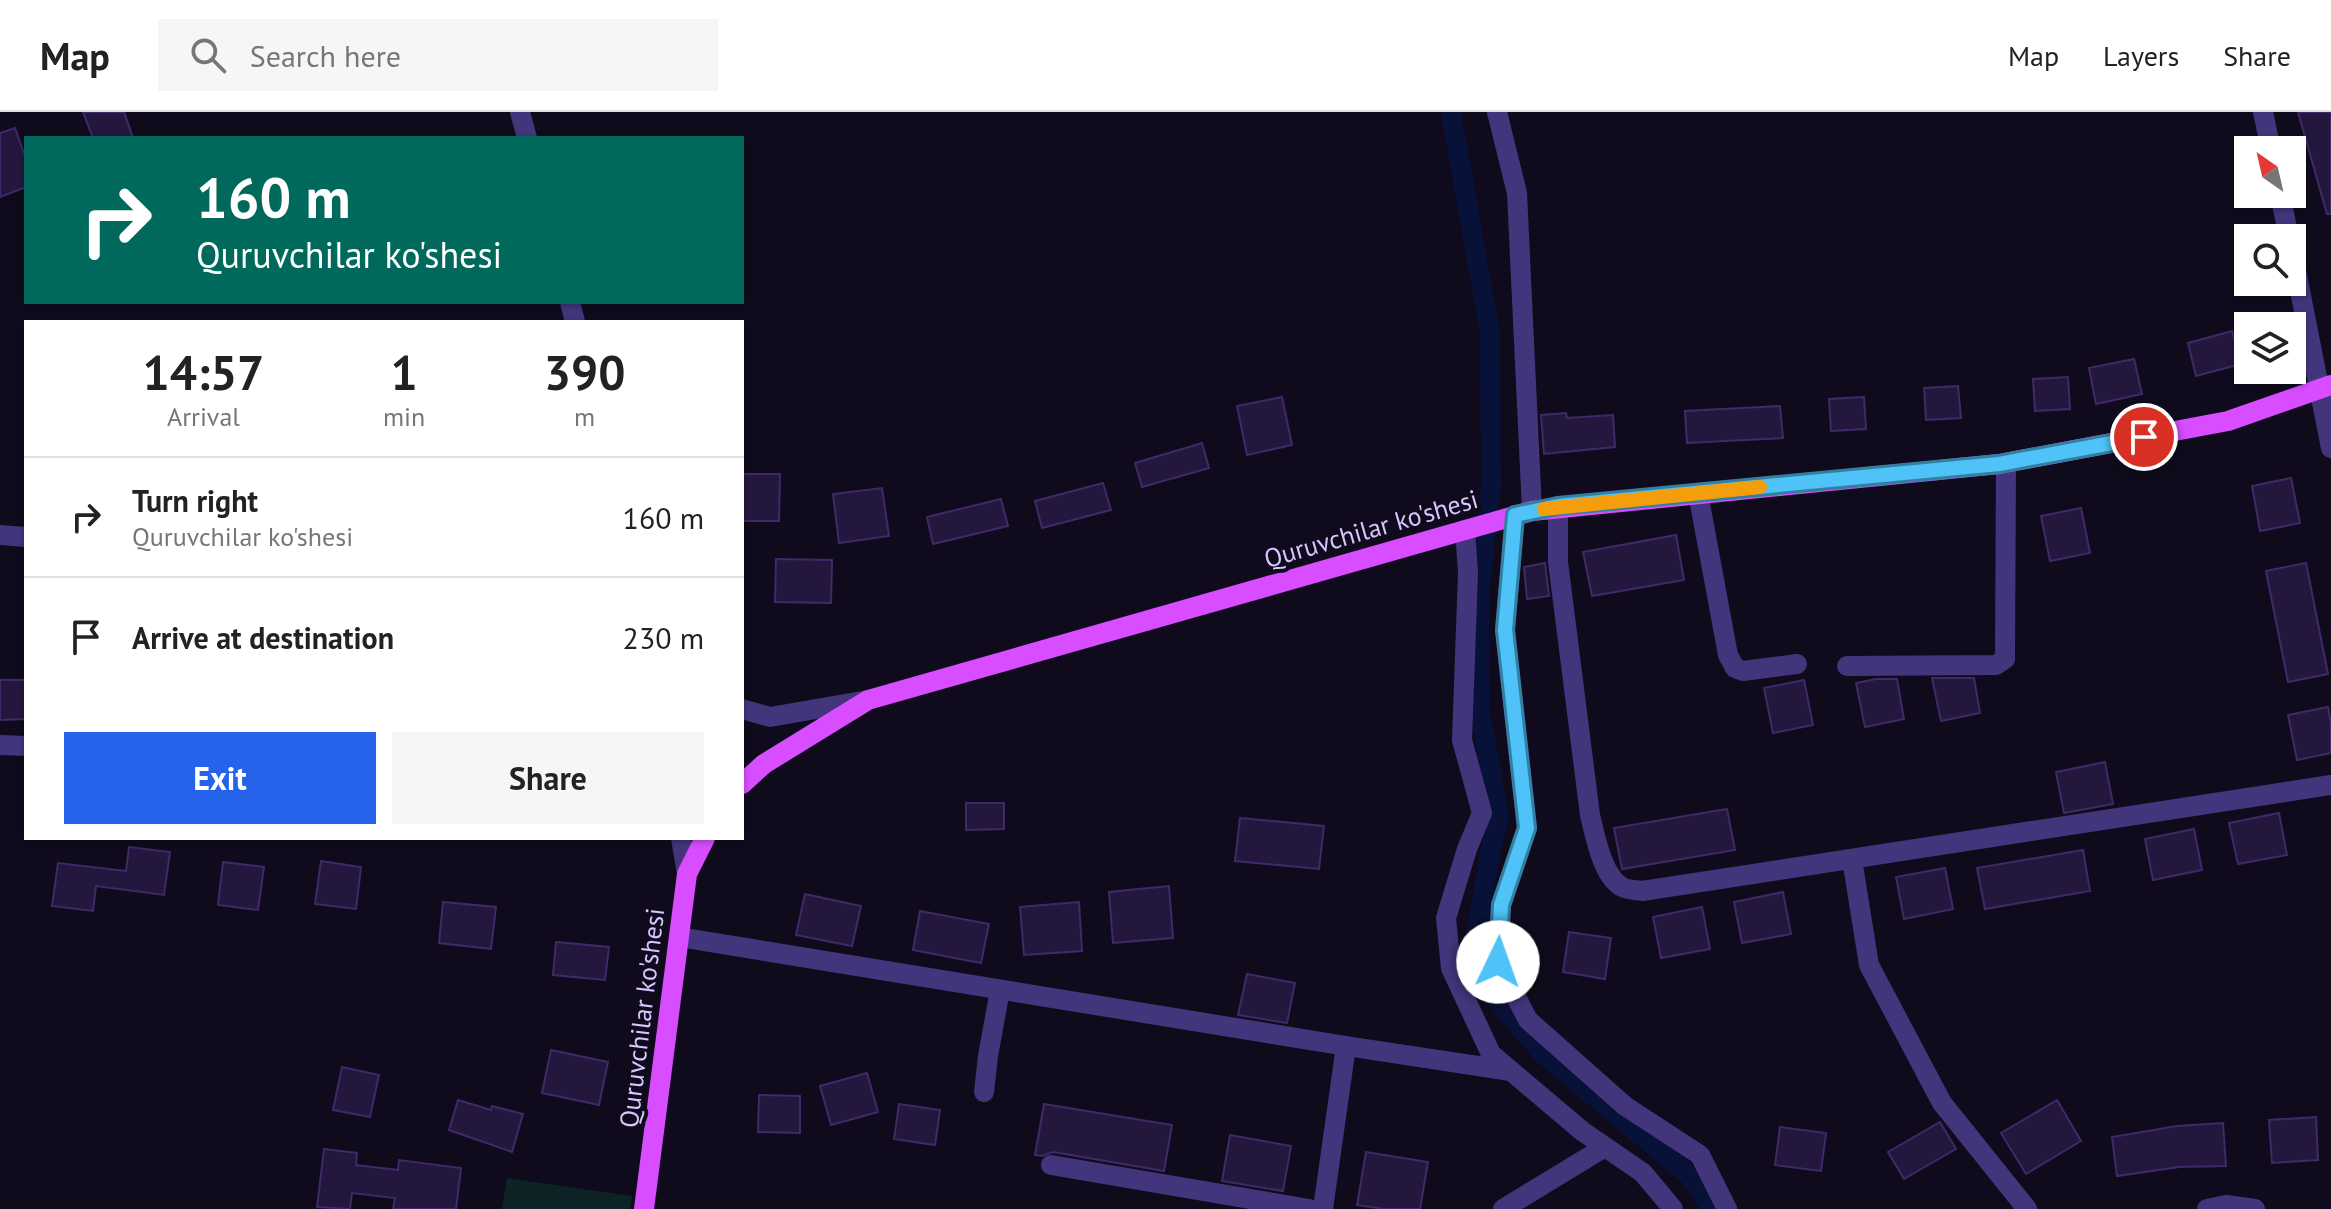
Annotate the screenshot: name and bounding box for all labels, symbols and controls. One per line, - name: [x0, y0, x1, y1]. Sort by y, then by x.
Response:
- search box: [158, 19, 718, 91]
- text: Map: [40, 31, 110, 80]
- icon: search: [186, 33, 230, 77]
- text: Search here: [250, 36, 401, 75]
- text: Map: [2008, 37, 2059, 74]
- text: Layers: [2103, 37, 2179, 74]
- text: Share: [2223, 37, 2291, 74]
- north arrow: [2234, 136, 2306, 208]
- map controls: [2234, 136, 2306, 384]
- text: 160 m: [196, 161, 351, 233]
- icon: right: [64, 168, 168, 272]
- button: search: [2234, 224, 2306, 296]
- text: Quruvchilar ko'shesi: [196, 231, 502, 278]
- button: layers: [2234, 312, 2306, 384]
- text: 14:57: [143, 341, 264, 403]
- text: 1: [390, 341, 418, 403]
- text: 390: [544, 341, 625, 403]
- text: Arrival: [167, 400, 240, 433]
- text: min: [383, 400, 425, 433]
- text: m: [574, 400, 595, 433]
- pin: [2110, 403, 2178, 471]
- icon: arrive: [2122, 415, 2166, 459]
- text: Turn right: [132, 481, 258, 520]
- street label: Quruvchilar ko'shesi: [1260, 482, 1482, 575]
- icon: right: [64, 495, 108, 539]
- text: 160 m: [623, 498, 704, 537]
- text: Quruvchilar ko'shesi: [132, 520, 353, 553]
- icon: arrive: [64, 615, 108, 659]
- text: Arrive at destination: [132, 618, 394, 657]
- text: 230 m: [623, 618, 704, 657]
- button: Exit: [64, 732, 376, 824]
- button: Share: [392, 732, 704, 824]
- street label: Quruvchilar ko'shesi: [612, 906, 671, 1130]
- position arrow: [1456, 920, 1540, 1004]

